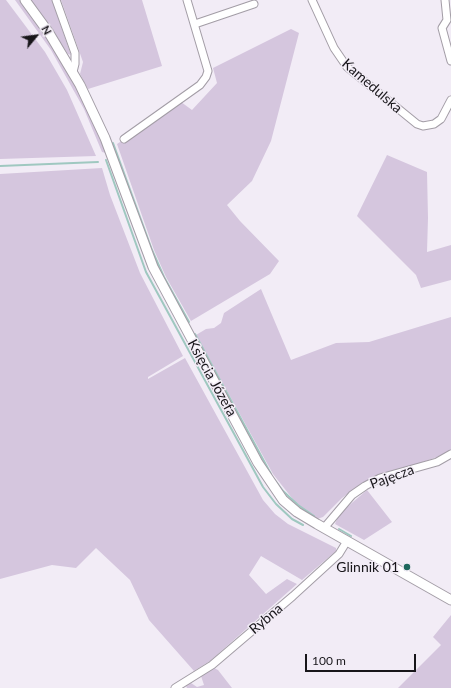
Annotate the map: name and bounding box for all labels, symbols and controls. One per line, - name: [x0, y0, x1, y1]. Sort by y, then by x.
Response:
- north arrow: [16, 16, 56, 56]
- text: N: [39, 23, 55, 37]
- street label: Kamedulska: [338, 55, 406, 117]
- street label: Księcia Józefa: [184, 337, 240, 419]
- street label: Pajęcza: [368, 461, 416, 493]
- place label: Glinnik 01: [336, 559, 399, 575]
- marker: Glinnik 01: [402, 562, 412, 572]
- street label: Rybna: [246, 600, 286, 638]
- scale bar: [307, 646, 418, 672]
- text: 100 m: [312, 653, 346, 668]

